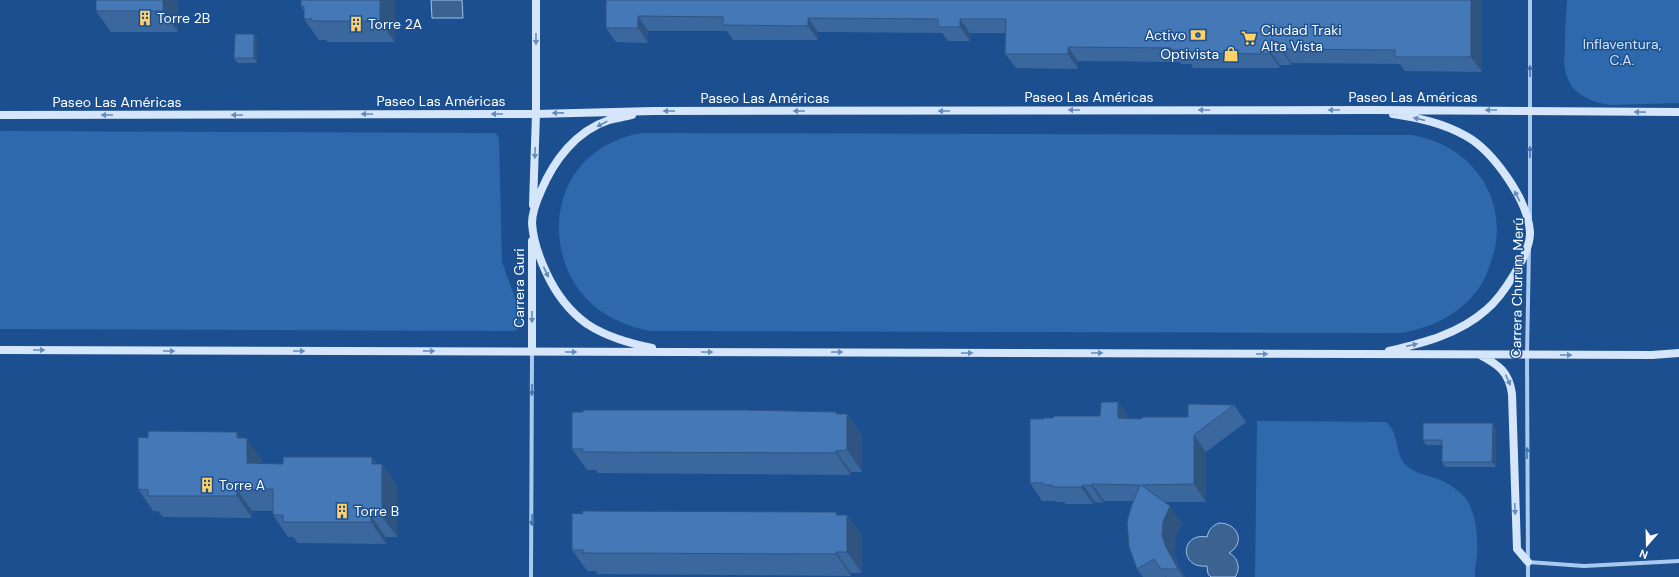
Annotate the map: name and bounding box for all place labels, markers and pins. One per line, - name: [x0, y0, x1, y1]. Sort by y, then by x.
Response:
- building icon: Torre 2B: [136, 9, 154, 27]
- place label: Torre 2B: [157, 9, 210, 27]
- building icon: Torre 2A: [347, 15, 365, 33]
- place label: Torre 2A: [368, 15, 422, 33]
- place label: Ciudad Traki Alta Vista: [1261, 21, 1342, 55]
- place label: Activo: [1145, 26, 1186, 44]
- bank icon: Activo: [1189, 26, 1207, 44]
- supermarket icon: Ciudad Traki Alta Vista: [1240, 29, 1258, 47]
- place label: Optivista: [1160, 45, 1219, 63]
- shop icon: Optivista: [1222, 45, 1240, 63]
- building icon: Torre A: [198, 476, 216, 494]
- place label: Torre A: [219, 476, 265, 494]
- building icon: Torre B: [333, 502, 351, 520]
- place label: Torre B: [354, 502, 399, 520]

